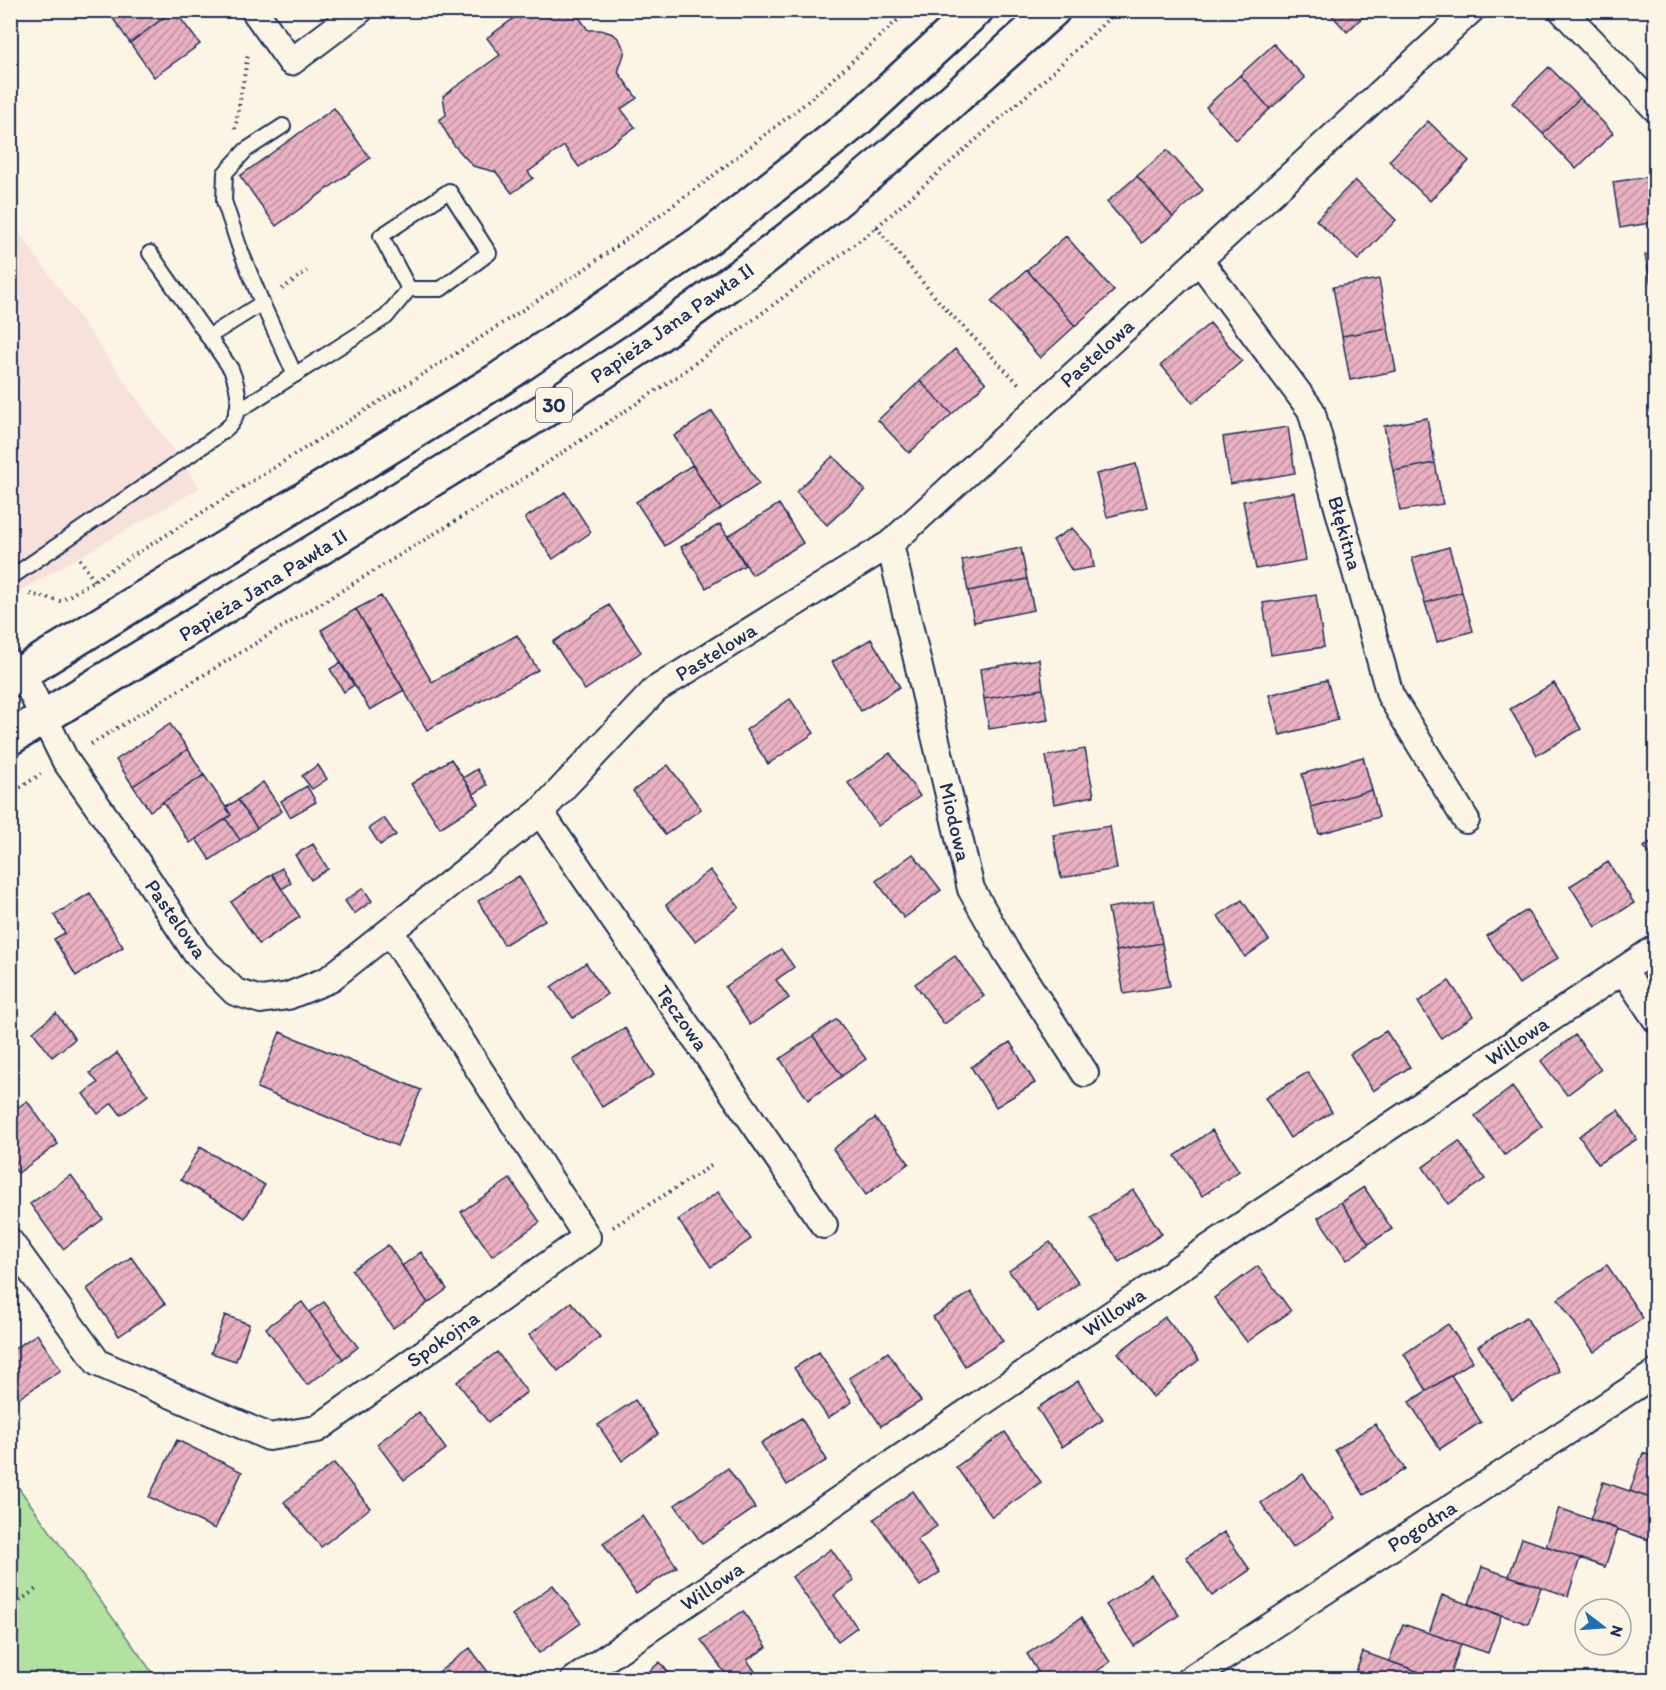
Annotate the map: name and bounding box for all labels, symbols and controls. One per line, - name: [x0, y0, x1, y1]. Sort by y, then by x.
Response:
- street label: Papieża Jana Pawła II: [585, 257, 758, 388]
- street label: Pastelowa: [1054, 313, 1139, 392]
- road number: 30: [536, 388, 572, 422]
- street label: Błękitna: [1323, 493, 1368, 573]
- street label: Papieża Jana Pawła II: [174, 523, 352, 647]
- street label: Pastelowa: [670, 617, 761, 686]
- street label: Miodowa: [934, 780, 977, 864]
- street label: Pastelowa: [140, 874, 213, 963]
- street label: Tęczowa: [651, 980, 714, 1055]
- street label: Willowa: [1480, 1010, 1553, 1071]
- street label: Willowa: [1077, 1281, 1150, 1342]
- street label: Spokojna: [402, 1304, 484, 1373]
- street label: Pogodna: [1382, 1494, 1461, 1557]
- street label: Willowa: [675, 1555, 748, 1616]
- north arrow: [1573, 1597, 1633, 1657]
- text: N: [1606, 1623, 1628, 1639]

